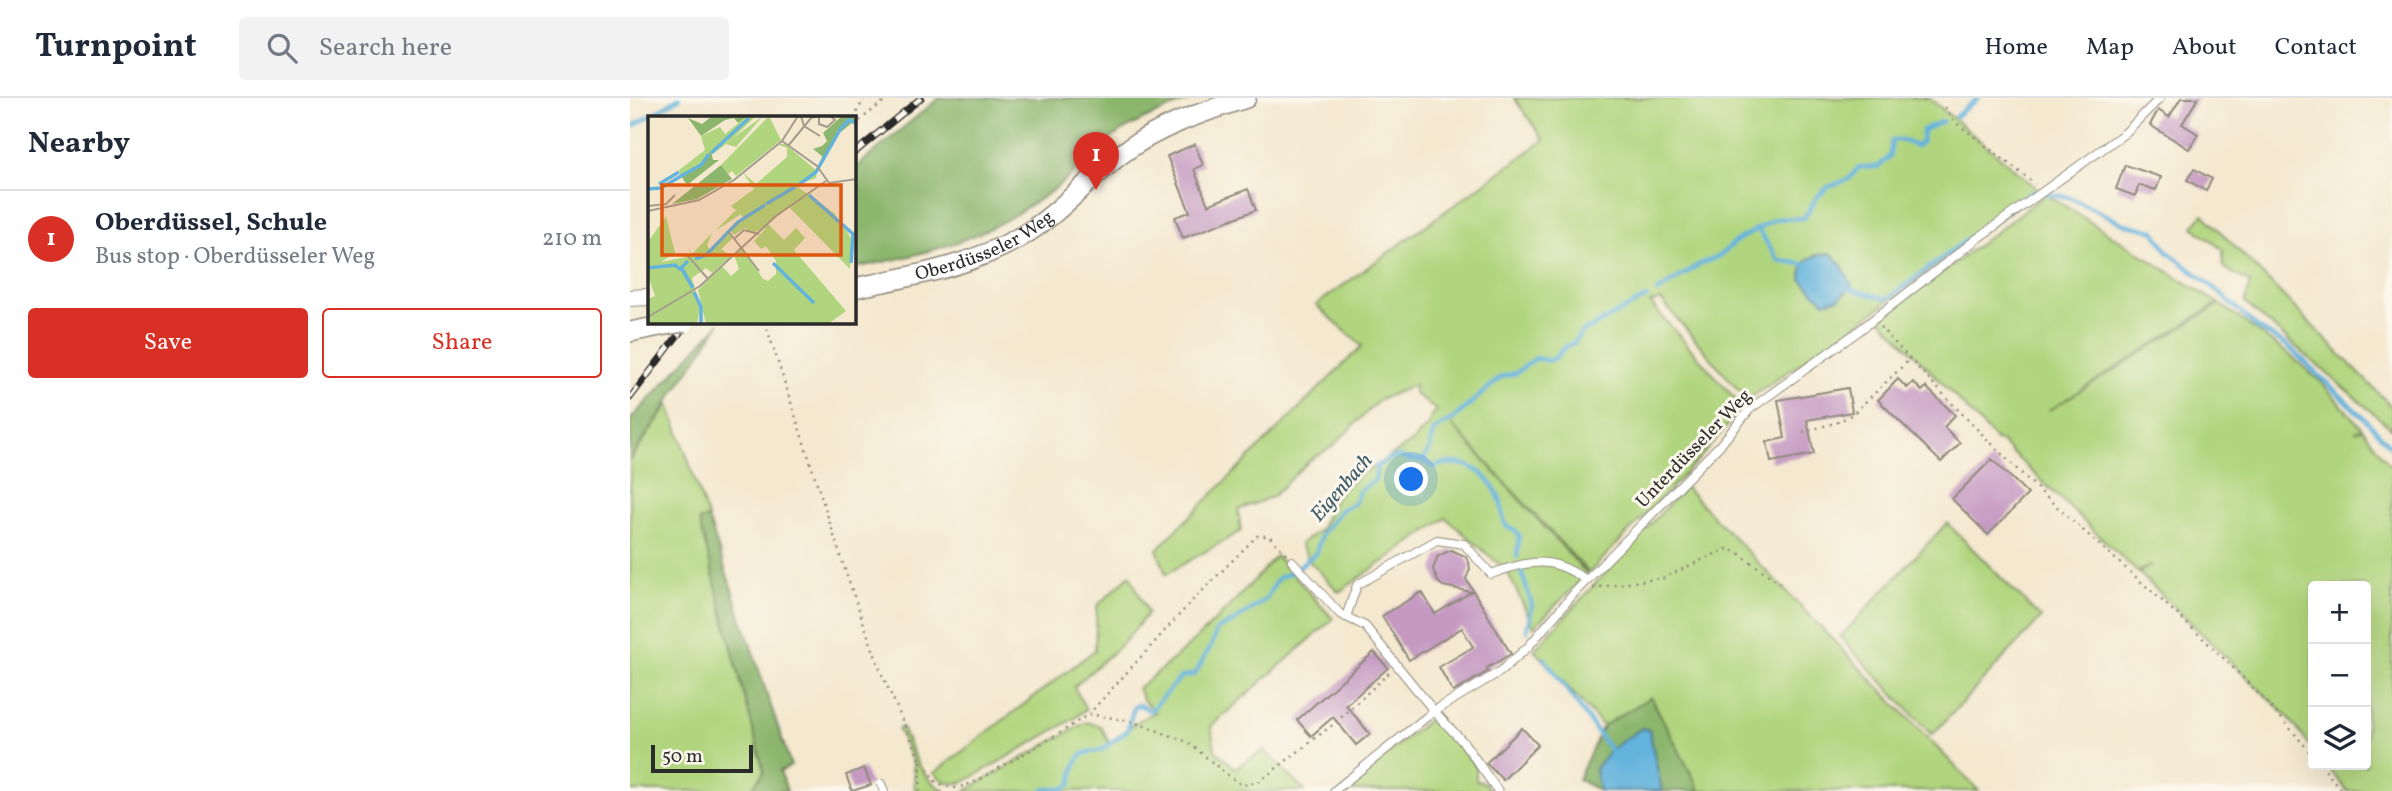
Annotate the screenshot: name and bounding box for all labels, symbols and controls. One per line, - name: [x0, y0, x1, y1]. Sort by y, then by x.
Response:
- search box: [239, 17, 729, 80]
- text: Turnpoint: [35, 25, 197, 71]
- icon: search: [263, 29, 301, 67]
- text: Search here: [319, 30, 452, 66]
- text: Home: [1984, 31, 2048, 65]
- text: Map: [2086, 31, 2134, 65]
- text: About: [2172, 31, 2237, 65]
- text: Contact: [2275, 31, 2357, 65]
- inset map: [648, 116, 856, 324]
- text: Nearby: [28, 123, 130, 165]
- pin: 1: [1073, 132, 1119, 190]
- text: Oberdüssel, Schule: [95, 205, 327, 241]
- street label: Oberdüsseler Weg: [913, 205, 1060, 288]
- text: 1: [46, 223, 56, 255]
- text: 210 m: [542, 223, 602, 255]
- text: Bus stop · Oberdüsseler Weg: [95, 241, 375, 273]
- button: Save: [28, 308, 308, 378]
- button: Share: [322, 308, 602, 378]
- street label: Unterdüsseler Weg: [1630, 384, 1758, 514]
- water label: Eigenbach: [1304, 447, 1380, 529]
- your location: [1394, 462, 1428, 496]
- map controls: [2308, 581, 2371, 770]
- button: +: [2308, 581, 2371, 644]
- button: −: [2308, 644, 2371, 707]
- button: layers: [2308, 707, 2371, 770]
- scale bar: [651, 742, 752, 774]
- text: 50 m: [662, 744, 703, 770]

